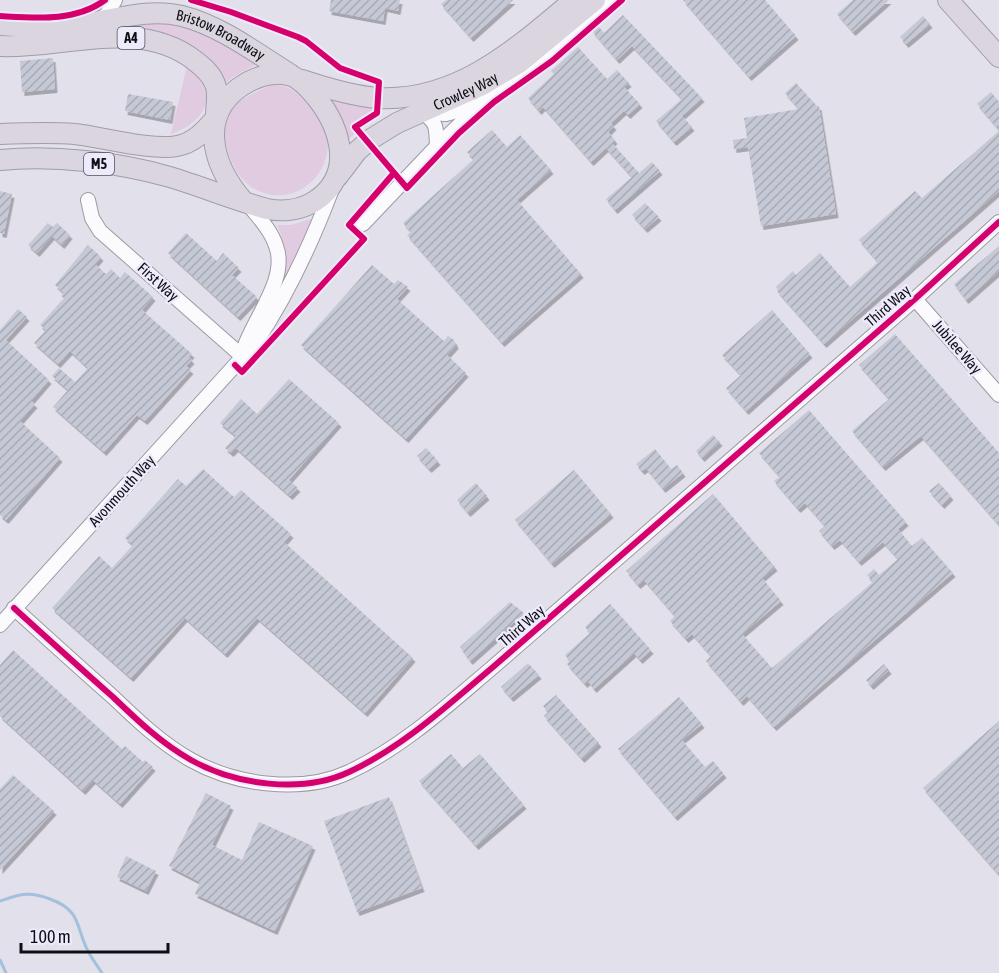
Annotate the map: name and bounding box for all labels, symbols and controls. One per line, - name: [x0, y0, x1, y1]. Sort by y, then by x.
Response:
- street label: Bristow Broadway: [175, 6, 268, 64]
- road number: A4: [118, 27, 144, 49]
- street label: Crowley Way: [431, 69, 501, 114]
- road number: M5: [84, 153, 114, 175]
- street label: First Way: [134, 259, 182, 304]
- street label: Third Way: [862, 281, 914, 330]
- street label: Jubilee Way: [929, 316, 985, 377]
- street label: Avonmouth Way: [85, 452, 158, 530]
- street label: Third Way: [496, 601, 548, 650]
- scale bar: [21, 916, 168, 954]
- text: 100 m: [30, 926, 71, 947]

